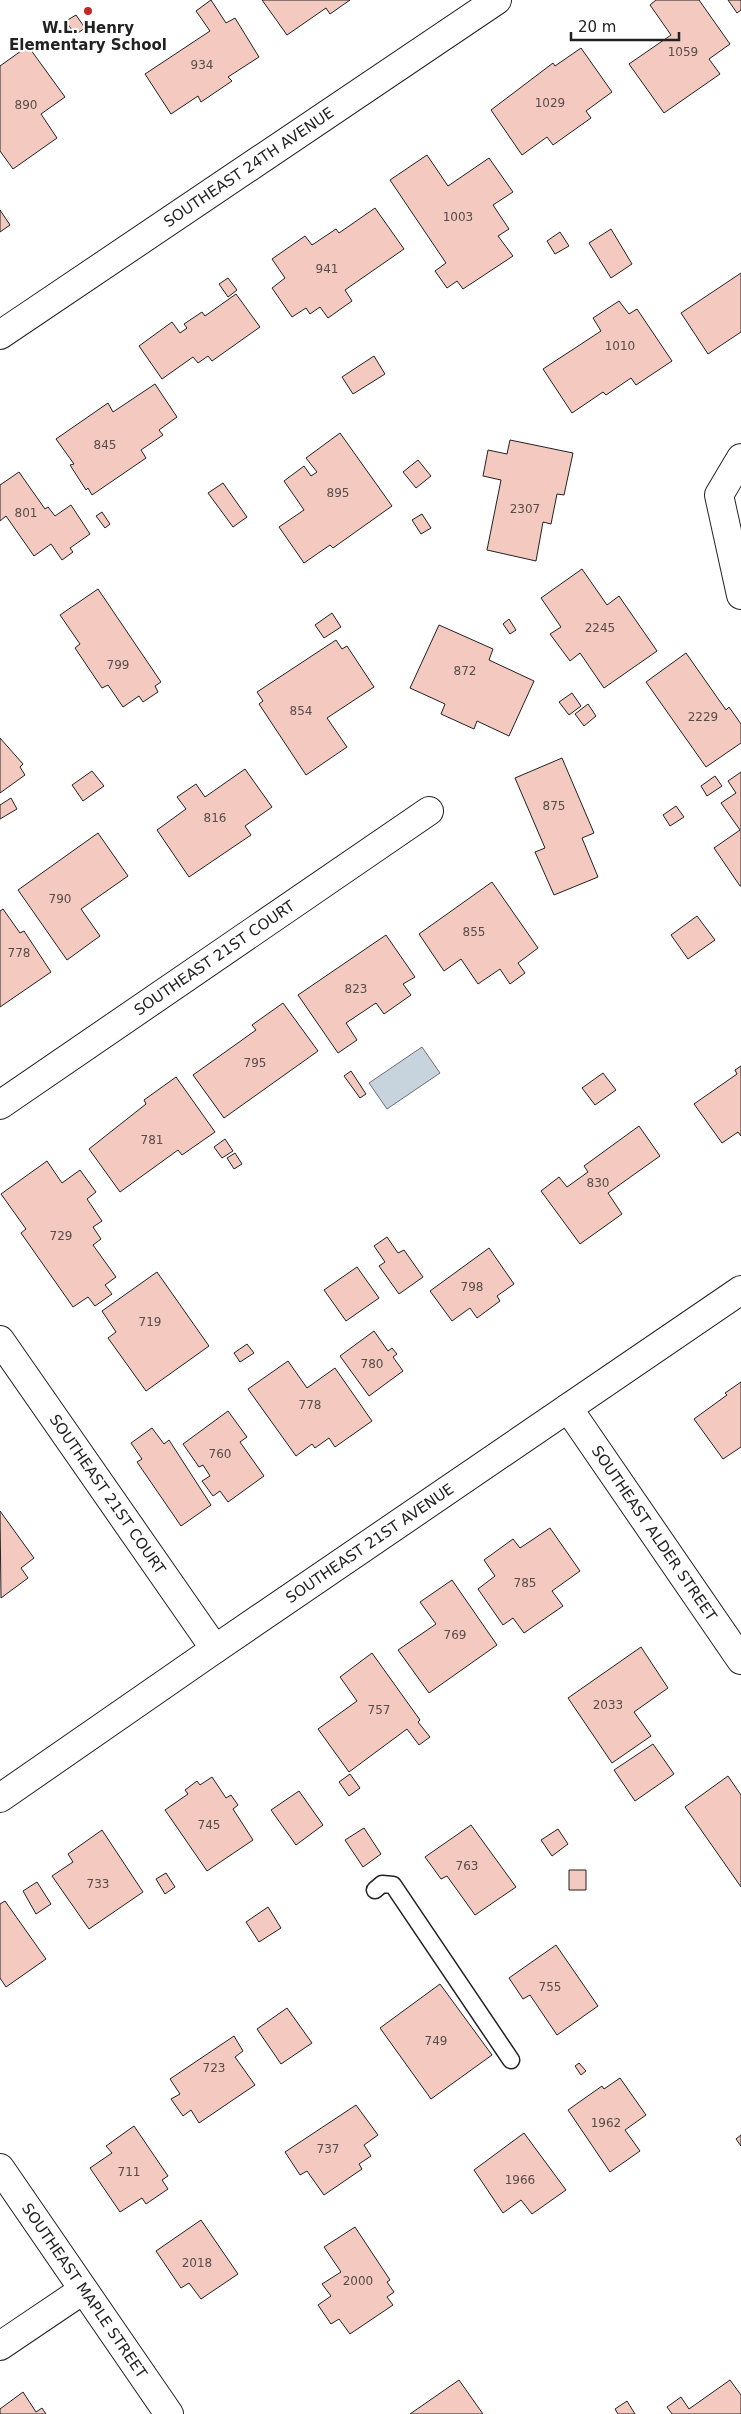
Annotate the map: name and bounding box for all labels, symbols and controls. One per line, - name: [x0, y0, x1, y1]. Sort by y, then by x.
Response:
- marker: W.L. Henry Elementary School: [82, 5, 94, 17]
- scale bar: [571, 10, 678, 42]
- text: 20 m: [578, 18, 616, 36]
- place label: W.L. Henry Elementary School: [9, 19, 167, 54]
- house number: 1059: [668, 45, 698, 59]
- house number: 934: [191, 58, 213, 72]
- house number: 1029: [535, 96, 565, 110]
- house number: 890: [15, 98, 37, 112]
- street label: SOUTHEAST 24TH AVENUE: [160, 104, 337, 231]
- house number: 1003: [443, 210, 473, 224]
- house number: 941: [316, 262, 338, 276]
- house number: 1010: [605, 339, 635, 353]
- house number: 845: [94, 438, 116, 452]
- house number: 895: [327, 486, 349, 500]
- house number: 2307: [510, 502, 540, 516]
- house number: 801: [15, 506, 37, 520]
- house number: 2245: [585, 621, 615, 635]
- house number: 799: [107, 658, 129, 672]
- house number: 872: [454, 664, 476, 678]
- house number: 854: [290, 704, 312, 718]
- house number: 2229: [688, 710, 718, 724]
- house number: 875: [543, 799, 565, 813]
- house number: 816: [204, 811, 226, 825]
- house number: 790: [49, 892, 71, 906]
- street label: SOUTHEAST 21ST COURT: [131, 896, 299, 1019]
- house number: 855: [463, 925, 485, 939]
- house number: 778: [8, 946, 30, 960]
- house number: 823: [345, 982, 367, 996]
- house number: 795: [244, 1056, 266, 1070]
- house number: 781: [141, 1133, 163, 1147]
- house number: 830: [587, 1176, 609, 1190]
- house number: 729: [50, 1229, 72, 1243]
- house number: 798: [461, 1280, 483, 1294]
- house number: 719: [139, 1315, 161, 1329]
- house number: 780: [361, 1357, 383, 1371]
- house number: 778: [299, 1398, 321, 1412]
- street label: SOUTHEAST 21ST COURT: [46, 1411, 170, 1578]
- street label: SOUTHEAST ALDER STREET: [588, 1442, 721, 1625]
- house number: 760: [209, 1447, 231, 1461]
- street label: SOUTHEAST 21ST AVENUE: [282, 1480, 457, 1607]
- house number: 785: [514, 1576, 536, 1590]
- house number: 769: [444, 1628, 466, 1642]
- house number: 2033: [593, 1698, 623, 1712]
- house number: 757: [368, 1703, 390, 1717]
- house number: 745: [198, 1818, 220, 1832]
- house number: 763: [456, 1859, 478, 1873]
- house number: 733: [87, 1877, 109, 1891]
- house number: 755: [539, 1980, 561, 1994]
- house number: 749: [425, 2034, 447, 2048]
- house number: 723: [203, 2061, 225, 2075]
- house number: 1962: [591, 2116, 621, 2130]
- house number: 737: [317, 2142, 339, 2156]
- house number: 711: [118, 2165, 140, 2179]
- house number: 1966: [505, 2173, 535, 2187]
- street label: SOUTHEAST MAPLE STREET: [18, 2200, 151, 2382]
- house number: 2018: [182, 2256, 212, 2270]
- house number: 2000: [343, 2274, 373, 2288]

